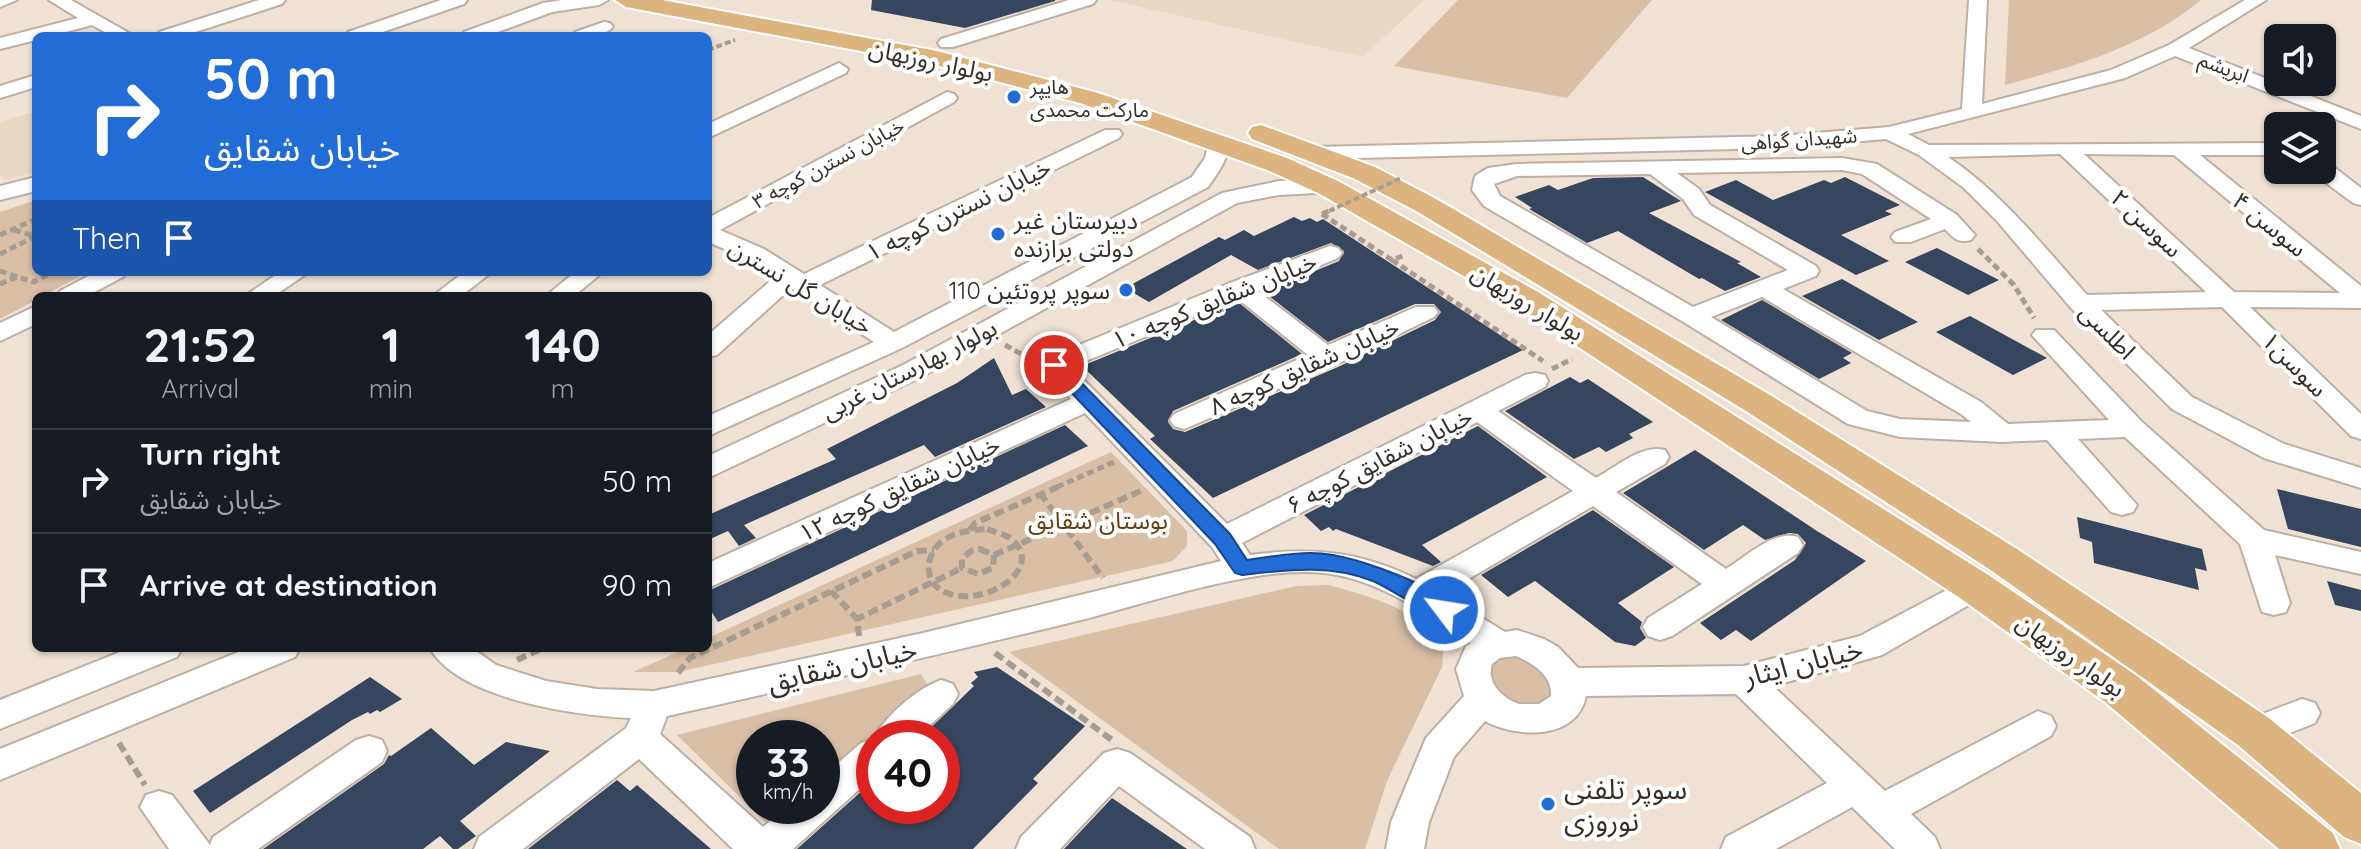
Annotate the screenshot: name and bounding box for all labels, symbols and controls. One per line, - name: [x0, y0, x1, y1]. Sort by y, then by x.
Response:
- map controls: [2264, 24, 2336, 184]
- button: sound: [2264, 24, 2336, 96]
- street label: بولوار روزبهان: [866, 32, 996, 88]
- text: 50 m: [204, 43, 338, 113]
- street label: ابریشم: [2194, 46, 2253, 91]
- icon: right: [72, 64, 176, 168]
- place label: هایپر مارکت محمدی: [1029, 74, 1149, 122]
- marker: هایپر مارکت محمدی: [1005, 88, 1023, 106]
- street label: خیابان نسترن کوچه ۳: [748, 112, 909, 215]
- button: layers: [2264, 112, 2336, 184]
- street label: شهیدان گواهی: [1740, 122, 1858, 156]
- text: خیابان شقایق: [204, 125, 400, 170]
- street label: خیابان نسترن کوچه ۱: [861, 151, 1056, 268]
- street label: سوسن ۲: [2105, 182, 2189, 264]
- street label: سوسن ۴: [2227, 185, 2313, 263]
- place label: دبیرستان غیر دولتی برازنده: [1013, 205, 1138, 263]
- icon: arrive: [157, 216, 201, 260]
- text: Then: [72, 219, 141, 257]
- marker: دبیرستان غیر دولتی برازنده: [989, 225, 1007, 243]
- street label: خیابان گل نسترن: [724, 231, 878, 341]
- street label: خیابان شقایق کوچه ۱۰: [1107, 245, 1321, 356]
- street label: بولوار روزبهان: [1466, 257, 1590, 347]
- place label: سوپر پروتئین 110: [949, 275, 1110, 306]
- marker: سوپر پروتئین 110: [1117, 281, 1135, 299]
- street label: اطلسی: [2074, 297, 2142, 365]
- street label: خیابان شقایق کوچه ۸: [1204, 311, 1404, 422]
- street label: بولوار بهارستان غربی: [816, 312, 1002, 426]
- text: 21:52: [143, 314, 257, 374]
- text: 1: [382, 314, 400, 374]
- text: 140: [524, 314, 601, 374]
- street label: سوسن۱: [2256, 325, 2334, 403]
- pin: [1020, 331, 1088, 399]
- icon: arrive: [1032, 343, 1076, 387]
- text: Arrival: [161, 372, 239, 405]
- text: min: [369, 372, 413, 405]
- text: m: [551, 372, 574, 405]
- street label: خیابان شقایق کوچه ۶: [1281, 400, 1477, 521]
- street label: خیابان شقایق کوچه ۱۲: [794, 428, 1005, 549]
- text: Turn right: [140, 435, 281, 473]
- icon: right: [72, 459, 116, 503]
- text: 50 m: [602, 462, 672, 500]
- text: خیابان شقایق: [140, 483, 282, 516]
- park label: بوستان شقایق: [1028, 505, 1168, 536]
- icon: arrive: [72, 563, 116, 607]
- text: Arrive at destination: [140, 566, 438, 604]
- text: 90 m: [602, 566, 672, 604]
- position arrow: [1402, 568, 1486, 652]
- street label: بولوار روزبهان: [2011, 607, 2131, 703]
- street label: خیابان ایثار: [1739, 630, 1866, 694]
- street label: خیابان شقایق: [764, 631, 920, 700]
- speed limit sign: 40: [856, 720, 960, 824]
- text: 33: [767, 737, 809, 787]
- place label: سوپر تلفنی نوروزی: [1564, 771, 1687, 838]
- text: km/h: [763, 779, 813, 804]
- marker: سوپر تلفنی نوروزی: [1539, 795, 1557, 813]

